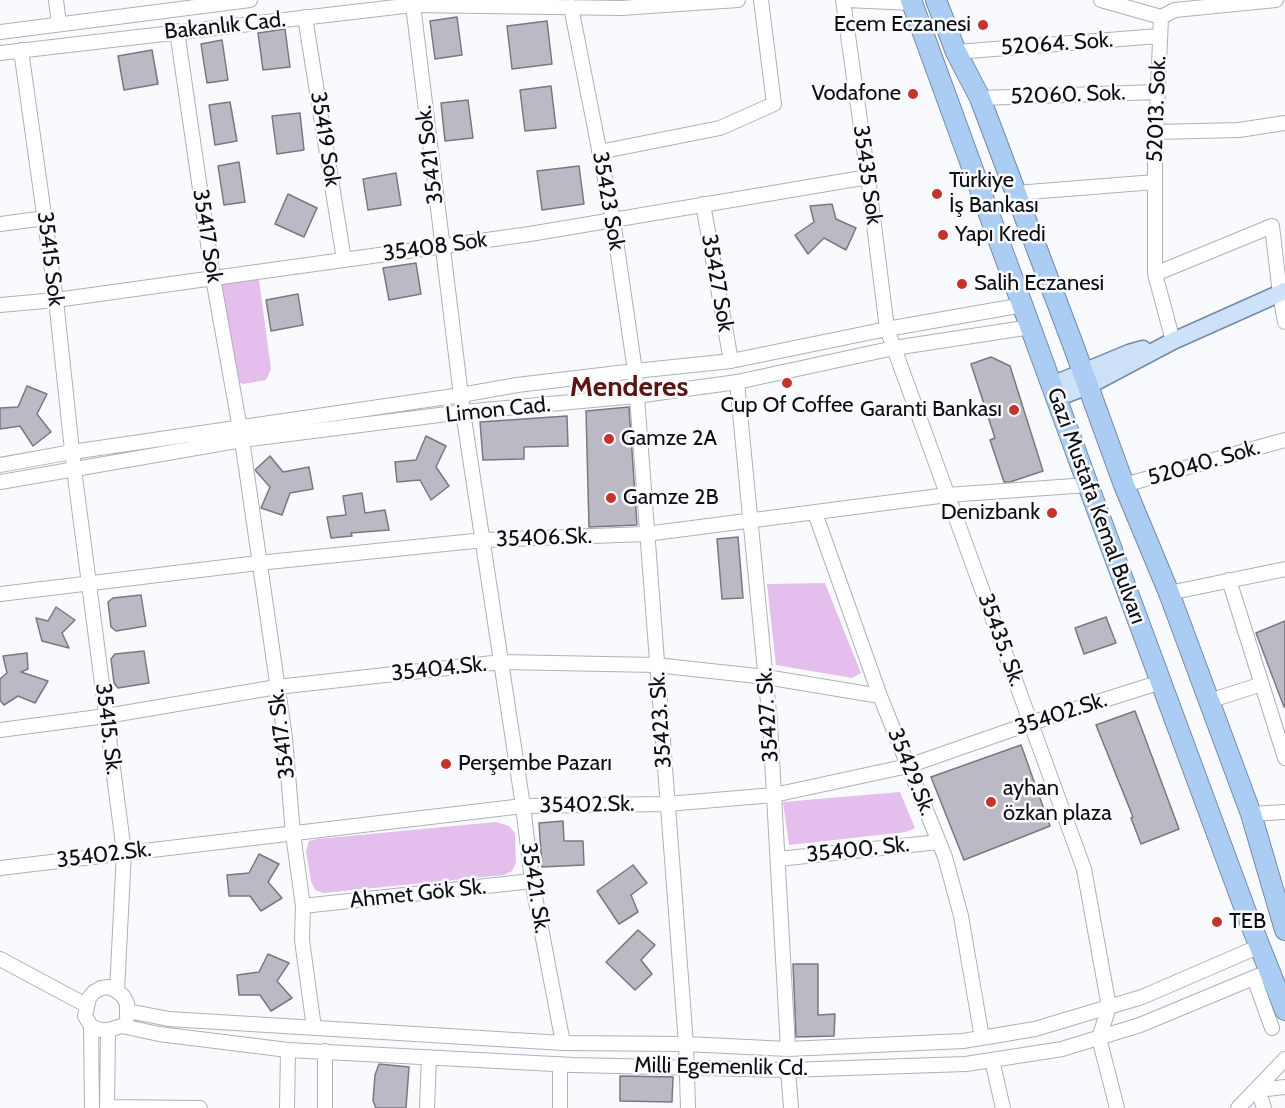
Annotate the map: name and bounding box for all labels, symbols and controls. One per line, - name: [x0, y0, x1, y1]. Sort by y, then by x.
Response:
- street label: Bakanlık Cad.: [163, 7, 287, 45]
- place label: Ecem Eczanesi: [834, 12, 971, 38]
- marker: Ecem Eczanesi: [976, 18, 990, 32]
- street label: 52064. Sok.: [1000, 27, 1114, 61]
- street label: 52013. Sok.: [1142, 55, 1172, 163]
- street label: 52060. Sok.: [1010, 80, 1126, 110]
- place label: Vodafone: [811, 81, 901, 107]
- marker: Vodafone: [906, 87, 920, 101]
- street label: 35419 Sok: [304, 90, 346, 188]
- street label: 35421 Sok.: [411, 104, 449, 206]
- street label: 35435 Sok: [847, 124, 887, 226]
- street label: 35423 Sok: [586, 150, 630, 252]
- place label: Türkiye İş Bankası: [949, 168, 1039, 220]
- street label: 35417 Sok: [187, 187, 227, 285]
- marker: Türkiye İş Bankası: [930, 187, 944, 201]
- street label: 35415 Sok: [31, 210, 69, 308]
- place label: Yapı Kredi: [955, 222, 1046, 248]
- street label: 35408 Sok: [381, 227, 489, 267]
- marker: Yapı Kredi: [936, 228, 950, 242]
- street label: 35427 Sok: [695, 232, 739, 334]
- place label: Salih Eczanesi: [974, 271, 1104, 297]
- marker: Salih Eczanesi: [955, 277, 969, 291]
- district label: Menderes: [570, 371, 688, 405]
- marker: Cup Of Coffee: [780, 376, 794, 390]
- street label: Gazi Mustafa Kemal Bulvarı: [1041, 384, 1151, 628]
- street label: Limon Cad.: [444, 391, 552, 429]
- place label: Cup Of Coffee: [720, 393, 854, 419]
- place label: Garanti Bankası: [860, 397, 1002, 423]
- marker: Garanti Bankası: [1007, 403, 1021, 417]
- place label: Gamze 2A: [621, 426, 717, 452]
- marker: Gamze 2A: [602, 432, 616, 446]
- street label: 52040. Sok.: [1145, 434, 1263, 492]
- place label: Gamze 2B: [623, 485, 719, 511]
- marker: Gamze 2B: [604, 491, 618, 505]
- place label: Denizbank: [941, 500, 1040, 526]
- marker: Denizbank: [1045, 506, 1059, 520]
- street label: 35406.Sk.: [496, 523, 592, 553]
- street label: 35435. Sk.: [972, 590, 1030, 690]
- street label: 35404.Sk.: [390, 651, 488, 687]
- street label: 35427. Sk.: [752, 667, 784, 763]
- street label: 35423. Sk.: [644, 671, 678, 769]
- street label: 35415. Sk.: [89, 682, 127, 776]
- street label: 35417. Sk.: [263, 687, 301, 781]
- street label: 35402.Sk.: [1012, 687, 1110, 741]
- street label: 35429.Sk.: [882, 725, 940, 819]
- place label: Perşembe Pazarı: [458, 751, 612, 777]
- marker: Perşembe Pazarı: [439, 757, 453, 771]
- place label: ayhan özkan plaza: [1003, 776, 1112, 828]
- street label: 35402.Sk.: [539, 791, 635, 819]
- marker: ayhan özkan plaza: [984, 795, 998, 809]
- street label: 35400. Sk.: [805, 831, 911, 869]
- street label: 35402.Sk.: [55, 836, 153, 874]
- street label: 35421. Sk.: [515, 841, 555, 935]
- street label: Ahmet Gök Sk.: [348, 874, 488, 914]
- place label: TEB: [1229, 909, 1266, 935]
- marker: TEB: [1210, 915, 1224, 929]
- street label: Milli Egemenlik Cd.: [634, 1052, 808, 1082]

